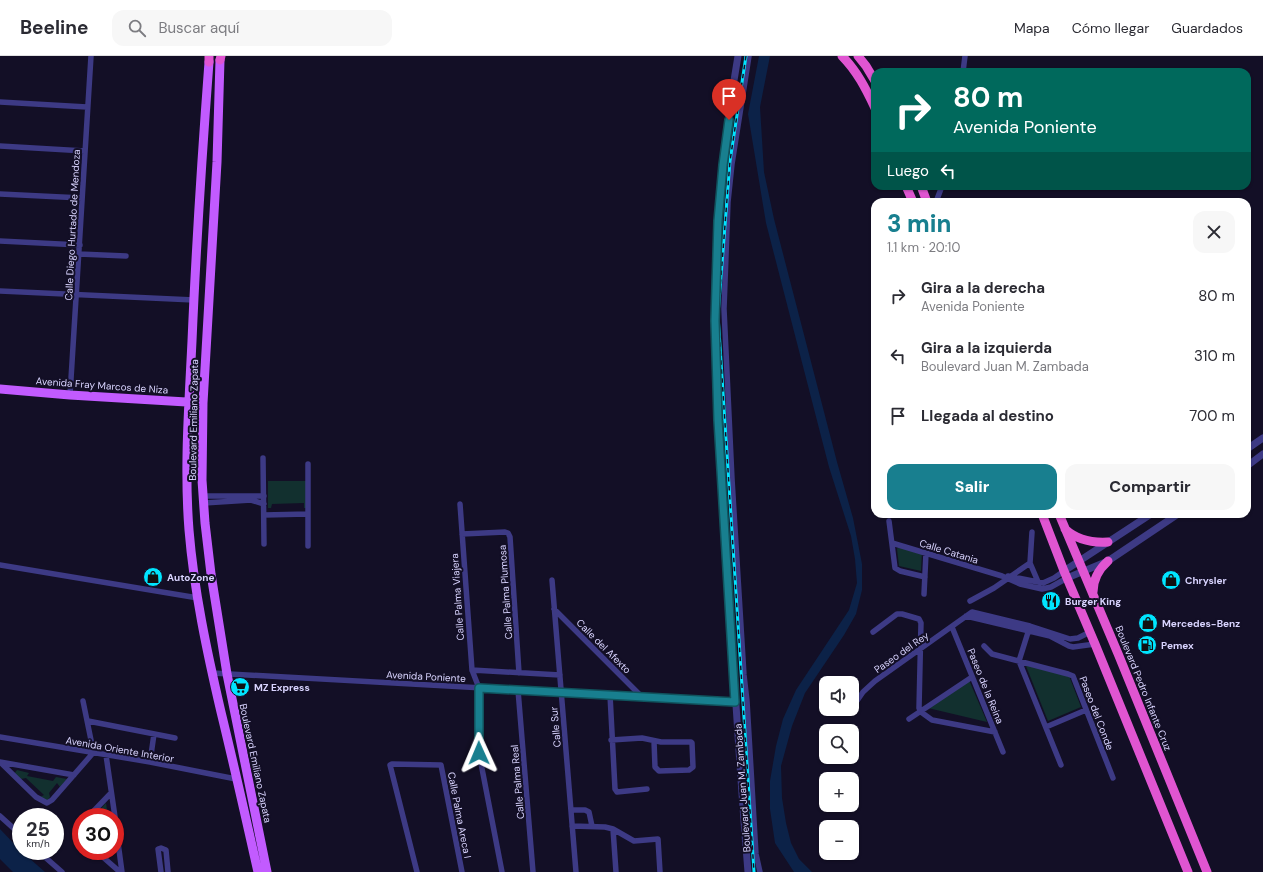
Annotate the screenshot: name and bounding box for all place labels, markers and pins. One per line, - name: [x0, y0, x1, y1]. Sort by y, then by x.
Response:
- pin: [712, 79, 746, 120]
- shop icon: AutoZone: [142, 566, 164, 588]
- shop icon: Chrysler: [1160, 569, 1182, 591]
- place label: AutoZone: [167, 571, 215, 584]
- place label: Chrysler: [1185, 574, 1227, 587]
- restaurant icon: Burger King: [1040, 590, 1062, 612]
- place label: Burger King: [1065, 595, 1121, 608]
- shop icon: Mercedes-Benz: [1137, 612, 1159, 634]
- place label: Mercedes-Benz: [1162, 617, 1240, 630]
- fuel station icon: Pemex: [1136, 634, 1158, 656]
- place label: Pemex: [1161, 639, 1194, 652]
- supermarket icon: MZ Express: [229, 676, 251, 698]
- place label: MZ Express: [254, 681, 310, 694]

